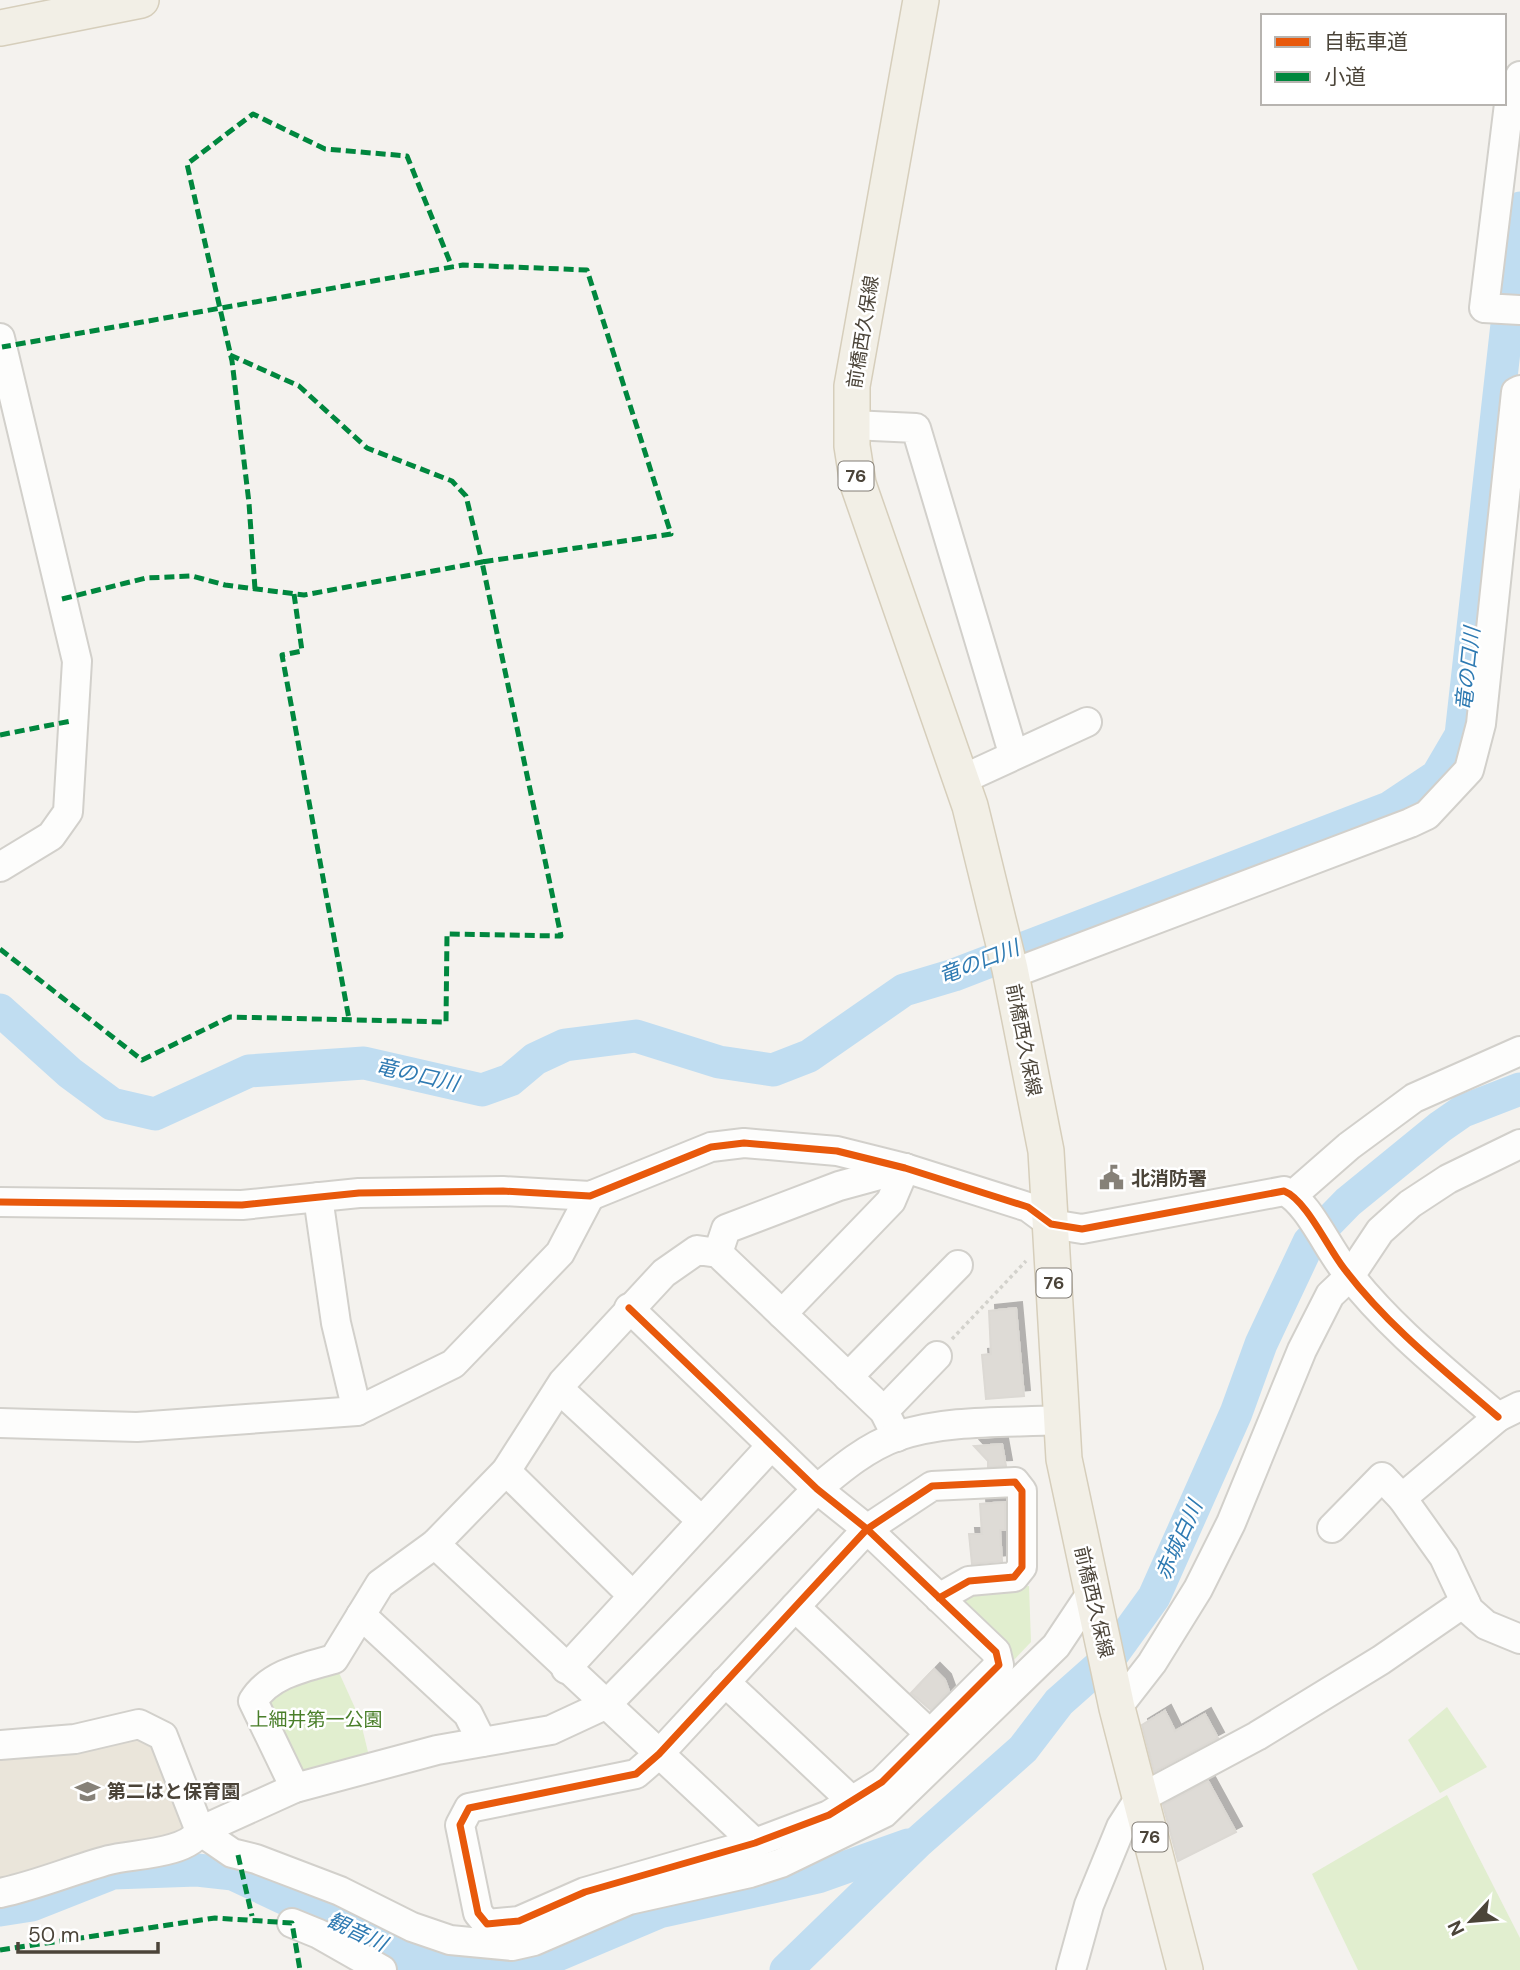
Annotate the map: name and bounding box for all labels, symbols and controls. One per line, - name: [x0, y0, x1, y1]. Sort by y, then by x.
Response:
- legend: [1261, 14, 1506, 105]
- text: 自転車道: [1324, 28, 1408, 56]
- text: 小道: [1324, 63, 1366, 91]
- street label: 前橋西久保線: [842, 274, 884, 390]
- road number: 76: [838, 462, 874, 490]
- water label: 竜の口川: [1450, 624, 1487, 712]
- water label: 竜の口川: [935, 933, 1025, 990]
- street label: 前橋西久保線: [1001, 982, 1047, 1098]
- water label: 竜の口川: [373, 1052, 463, 1099]
- public building icon: 北消防署: [1097, 1164, 1125, 1192]
- place label: 北消防署: [1131, 1166, 1207, 1191]
- road number: 76: [1036, 1268, 1072, 1298]
- water label: 赤城白川: [1149, 1494, 1210, 1584]
- street label: 前橋西久保線: [1069, 1544, 1119, 1660]
- park label: 上細井第一公園: [249, 1707, 383, 1732]
- school or university icon: 第二はと保育園: [73, 1777, 101, 1805]
- place label: 第二はと保育園: [107, 1779, 240, 1804]
- road number: 76: [1132, 1823, 1168, 1852]
- north arrow: [1436, 1886, 1506, 1956]
- water label: 観音川: [323, 1906, 393, 1959]
- scale bar: [18, 1910, 158, 1954]
- text: N: [1442, 1917, 1470, 1940]
- text: 50 m: [28, 1921, 79, 1949]

